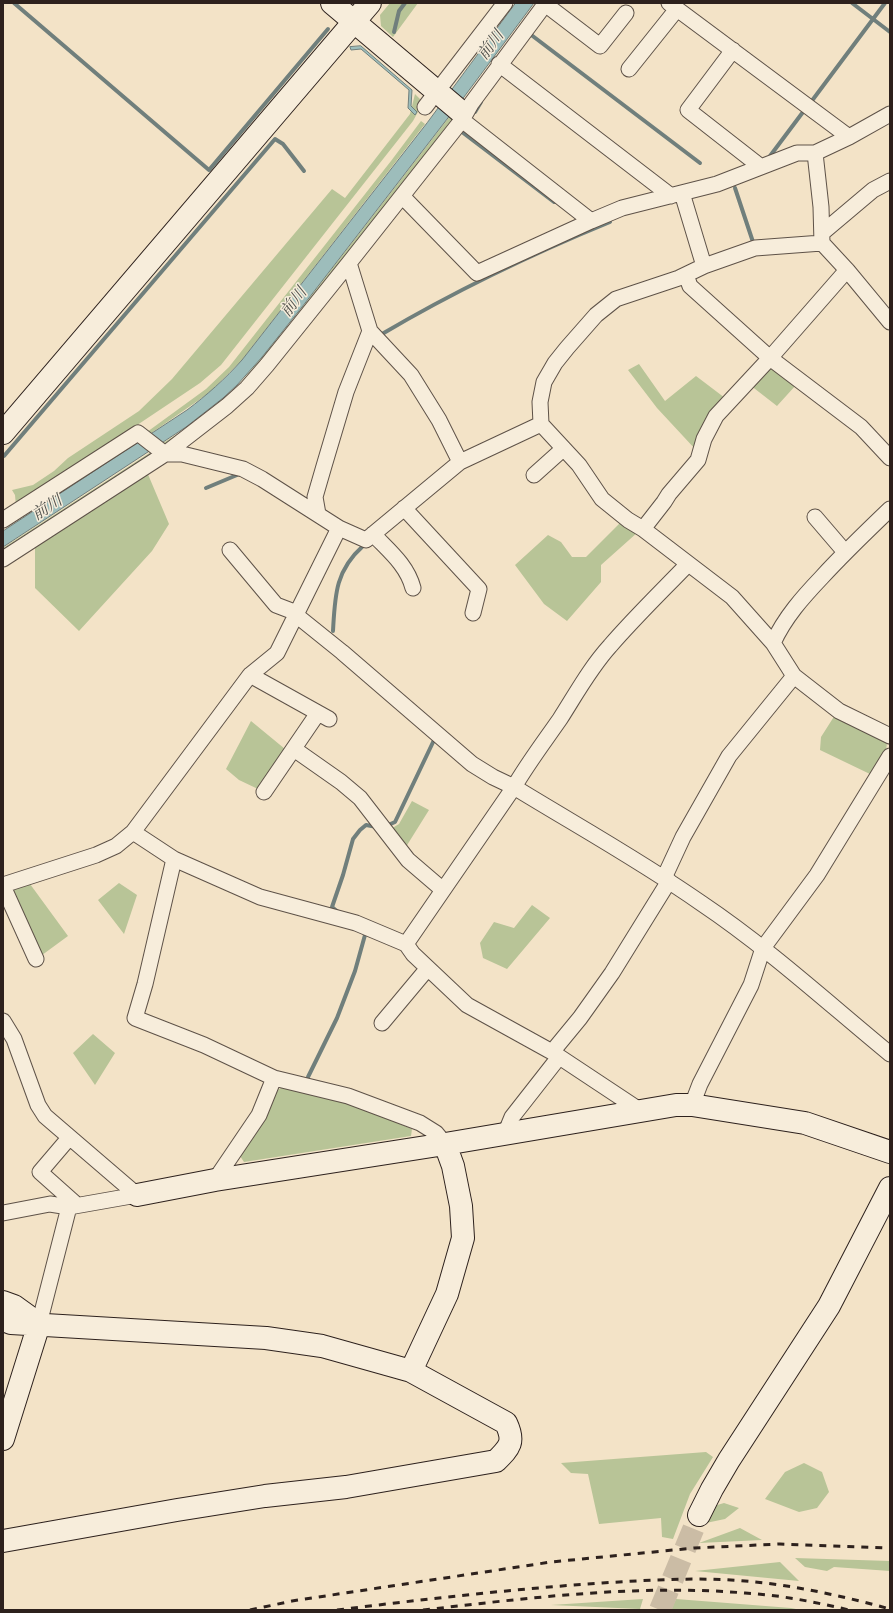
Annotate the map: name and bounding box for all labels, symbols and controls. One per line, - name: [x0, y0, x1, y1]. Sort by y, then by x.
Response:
- water label: 前川: [475, 27, 509, 65]
- water label: 前川: [278, 284, 312, 322]
- water label: 前川: [29, 492, 67, 526]

